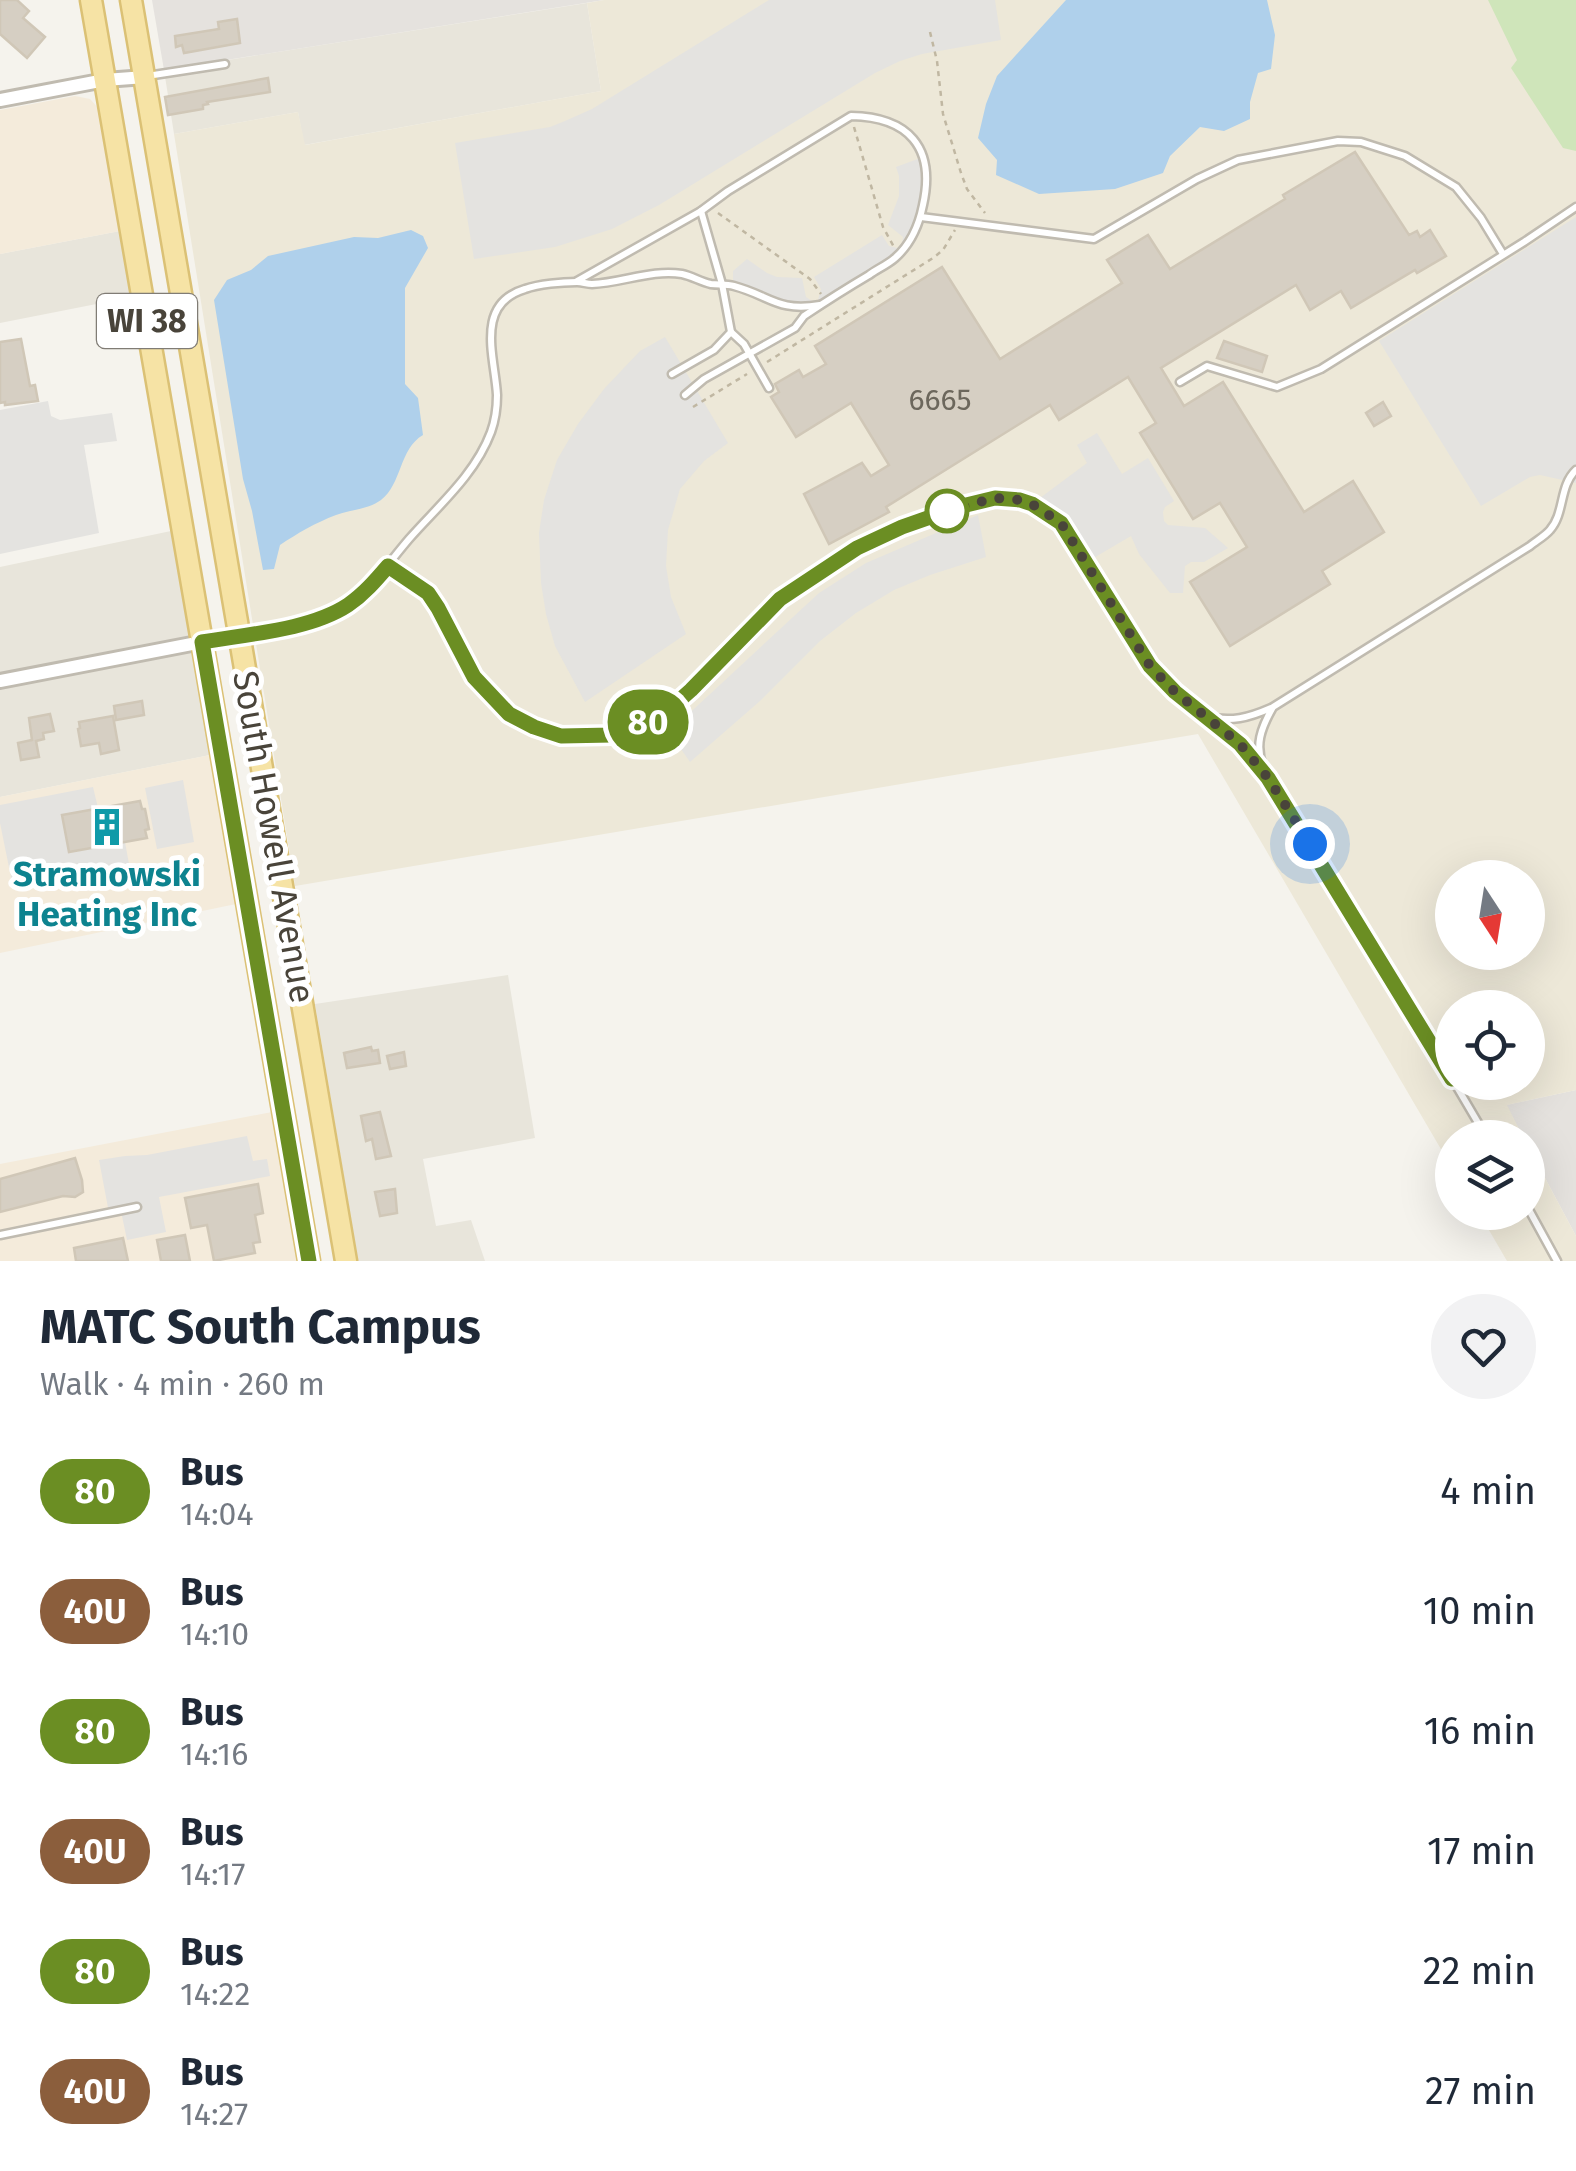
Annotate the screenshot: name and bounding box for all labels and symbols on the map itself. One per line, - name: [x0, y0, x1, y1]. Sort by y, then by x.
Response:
- road number: WI 38: [97, 294, 197, 348]
- house number: 6665: [909, 382, 971, 418]
- unlabelled marker: [926, 490, 968, 532]
- street label: South Howell Avenue: [224, 668, 324, 1006]
- line badge: 80: [603, 690, 693, 754]
- building icon: Stramowski Heating Inc: [86, 806, 128, 848]
- your location: [1285, 819, 1335, 869]
- place label: Stramowski Heating Inc: [13, 853, 201, 935]
- north arrow: [1435, 860, 1545, 970]

